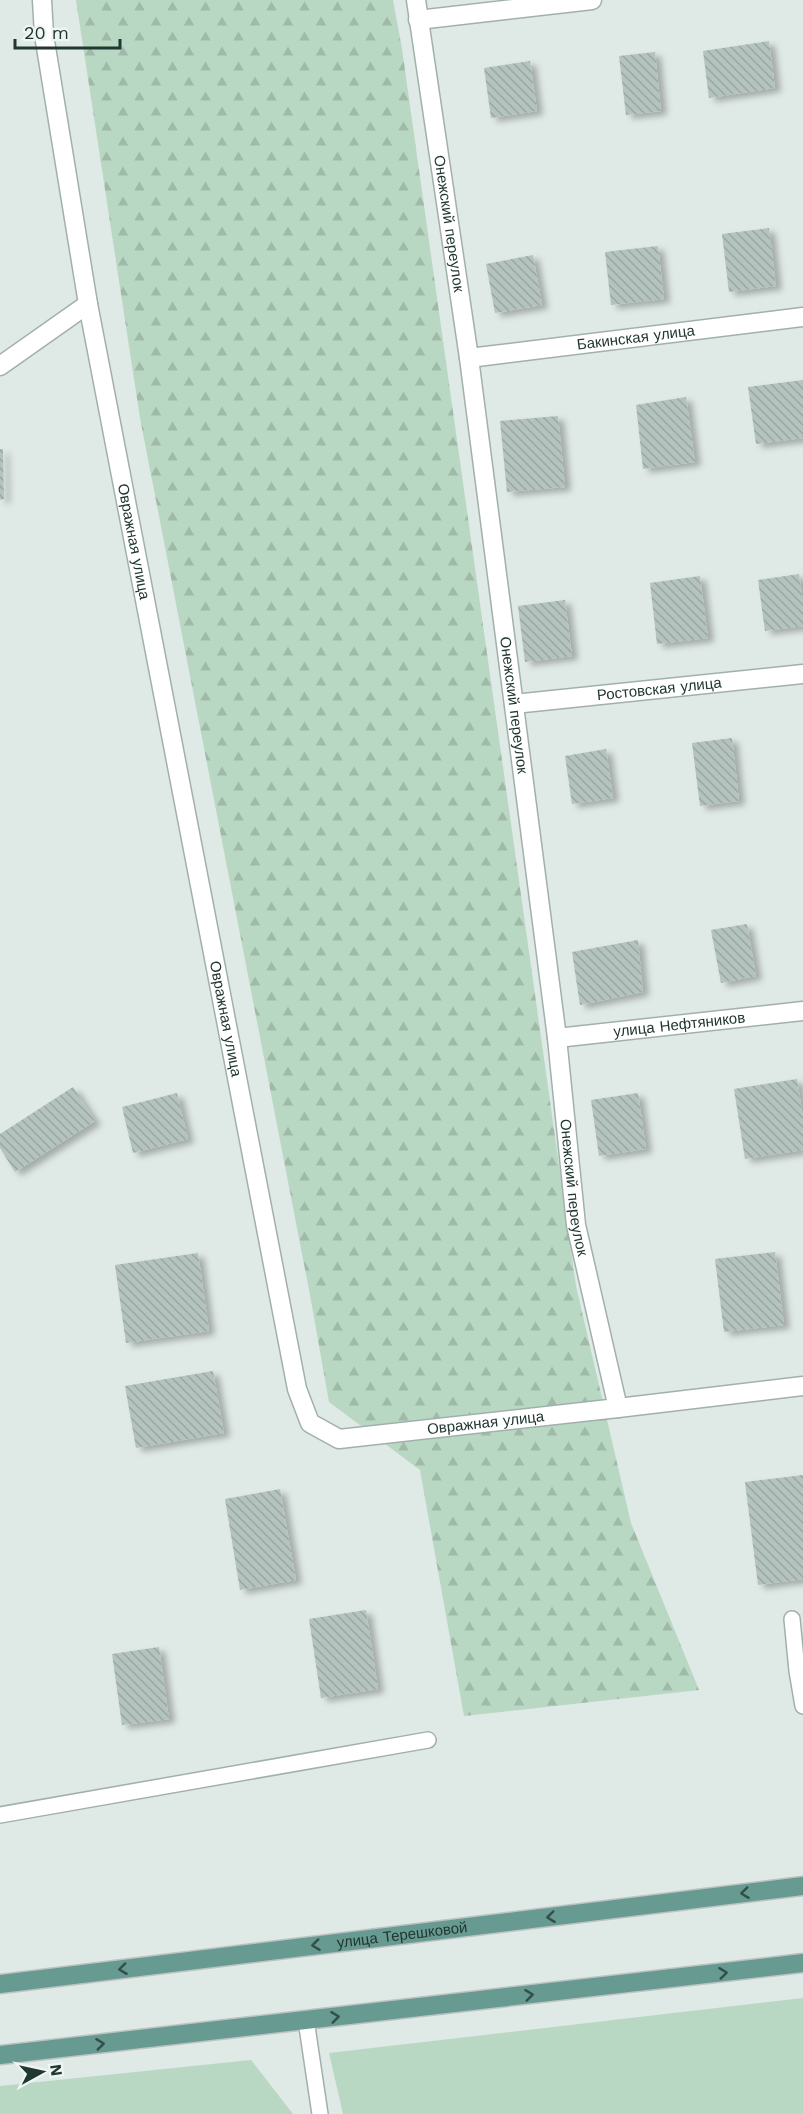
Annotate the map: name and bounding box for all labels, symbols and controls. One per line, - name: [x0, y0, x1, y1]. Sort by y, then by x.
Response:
- scale bar: [15, 12, 120, 50]
- text: 20 m: [24, 22, 69, 43]
- street label: Онежский переулок: [430, 154, 468, 294]
- street label: Бакинская улица: [576, 321, 696, 354]
- street label: Овражная улица: [114, 482, 154, 602]
- street label: Онежский переулок: [496, 636, 532, 775]
- street label: Ростовская улица: [596, 673, 723, 704]
- street label: Овражная улица: [206, 959, 246, 1079]
- street label: улица Нефтяников: [613, 1008, 746, 1041]
- street label: Онежский переулок: [556, 1118, 592, 1258]
- street label: Овражная улица: [426, 1407, 546, 1438]
- one-way arrow: [740, 1886, 750, 1899]
- one-way arrow: [547, 1910, 556, 1922]
- street label: улица Терешковой: [336, 1918, 468, 1952]
- one-way arrow: [312, 1939, 321, 1951]
- one-way arrow: [118, 1962, 127, 1975]
- one-way arrow: [718, 1967, 727, 1979]
- one-way arrow: [524, 1989, 534, 2002]
- one-way arrow: [331, 2011, 340, 2024]
- one-way arrow: [95, 2038, 104, 2051]
- north arrow: [12, 2042, 72, 2102]
- text: N: [46, 2063, 67, 2077]

